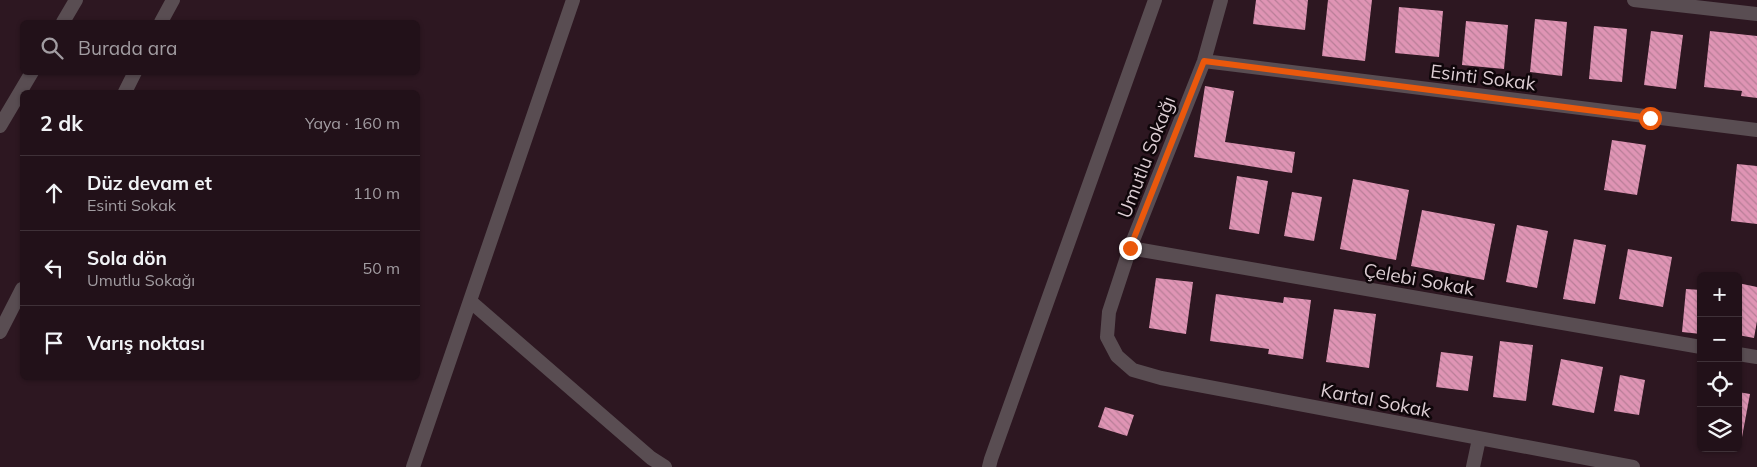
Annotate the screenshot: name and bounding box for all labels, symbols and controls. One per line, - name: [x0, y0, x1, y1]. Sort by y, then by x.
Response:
- search box: [20, 20, 420, 75]
- icon: search: [38, 34, 66, 62]
- text: Burada ara: [78, 36, 177, 60]
- street label: Esinti Sokak: [1429, 59, 1537, 95]
- street label: Umutlu Sokağı: [1112, 93, 1180, 221]
- route start: [1639, 107, 1662, 130]
- text: 2 dk: [40, 110, 83, 136]
- text: Yaya · 160 m: [305, 113, 400, 133]
- text: Düz devam et: [87, 171, 212, 195]
- icon: ahead: [40, 179, 68, 207]
- text: 110 m: [353, 183, 400, 203]
- text: Esinti Sokak: [87, 195, 176, 215]
- route end: [1119, 237, 1142, 260]
- text: Sola dön: [87, 246, 167, 270]
- icon: left: [40, 254, 68, 282]
- street label: Çelebi Sokak: [1362, 257, 1476, 301]
- text: 50 m: [363, 258, 400, 278]
- text: Umutlu Sokağı: [87, 270, 195, 290]
- map controls: [1697, 272, 1742, 452]
- button: +: [1697, 272, 1742, 317]
- button: −: [1697, 317, 1742, 362]
- icon: arrive: [40, 329, 68, 357]
- text: Varış noktası: [87, 331, 205, 355]
- button: locate: [1697, 362, 1742, 407]
- street label: Kartal Sokak: [1319, 378, 1433, 422]
- button: layers: [1697, 407, 1742, 452]

